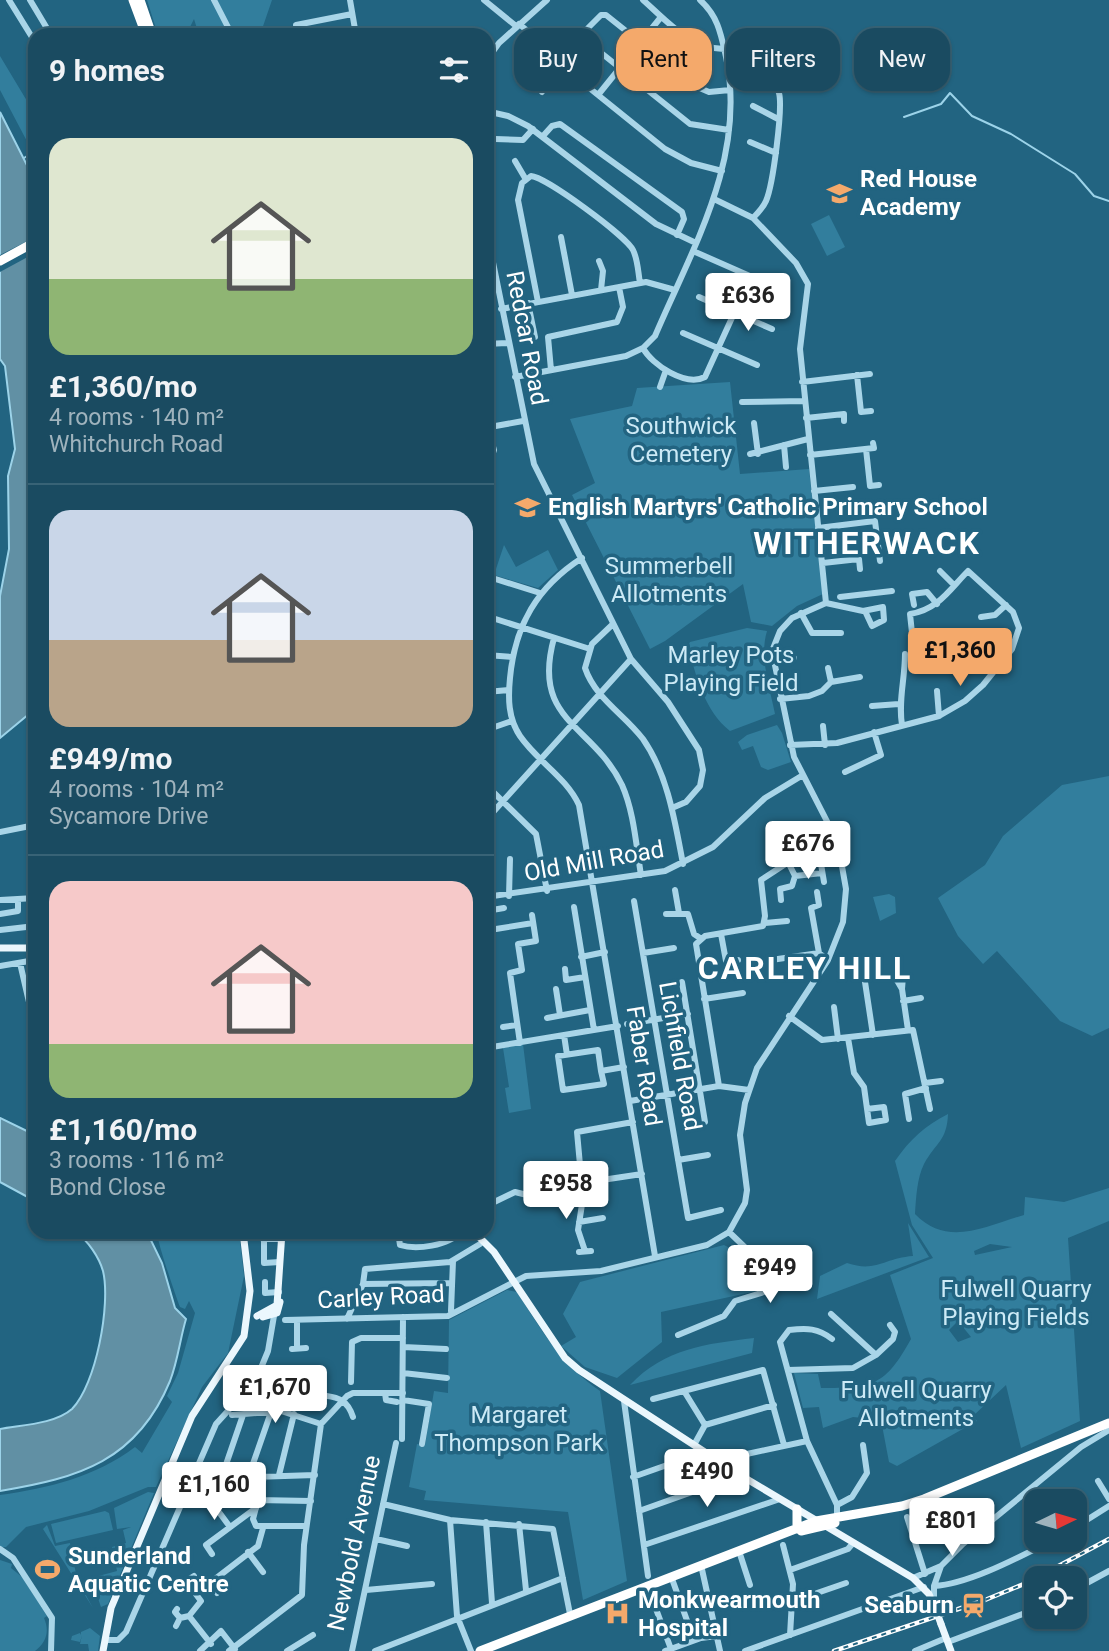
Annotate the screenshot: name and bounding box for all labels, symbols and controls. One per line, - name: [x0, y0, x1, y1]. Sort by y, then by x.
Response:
- chip: Buy: [514, 28, 602, 91]
- chip: Rent: [616, 28, 712, 91]
- chip: Filters: [726, 28, 840, 91]
- chip: New: [854, 28, 950, 91]
- icon: filters: [435, 51, 473, 89]
- text: 9 homes: [49, 53, 165, 88]
- place label: Red House Academy: [860, 165, 977, 221]
- school or university icon: Red House Academy: [826, 179, 854, 207]
- icon: home: [198, 183, 324, 309]
- street label: Redcar Road: [500, 269, 554, 407]
- pin: £636: [707, 274, 789, 333]
- text: £636: [721, 282, 775, 309]
- text: £1,360/mo: [49, 369, 197, 404]
- text: 4 rooms · 140 m²: [49, 404, 224, 431]
- park label: Southwick Cemetery: [626, 412, 737, 468]
- text: Whitchurch Road: [49, 431, 223, 458]
- school or university icon: English Martyrs' Catholic Primary School: [514, 493, 542, 521]
- place label: English Martyrs' Catholic Primary School: [548, 493, 988, 521]
- district label: WITHERWACK: [753, 524, 981, 562]
- park label: Summerbell Allotments: [605, 552, 733, 608]
- icon: home: [198, 555, 324, 681]
- pin: £1,360: [903, 628, 1017, 688]
- text: £1,360: [924, 637, 996, 664]
- park label: Marley Pots Playing Field: [664, 641, 798, 697]
- text: £949/mo: [49, 741, 173, 776]
- text: 4 rooms · 104 m²: [49, 776, 224, 803]
- text: Sycamore Drive: [49, 803, 208, 830]
- pin: £676: [767, 822, 849, 881]
- text: £676: [781, 830, 835, 857]
- street label: Old Mill Road: [522, 835, 666, 887]
- icon: home: [198, 926, 324, 1052]
- district label: CARLEY HILL: [698, 949, 912, 987]
- street label: Lichfield Road: [653, 979, 707, 1133]
- street label: Faber Road: [621, 1004, 667, 1128]
- text: £1,160/mo: [49, 1112, 197, 1147]
- text: 3 rooms · 116 m²: [49, 1147, 224, 1174]
- pin: £958: [525, 1162, 607, 1221]
- text: £958: [539, 1170, 593, 1197]
- text: Bond Close: [49, 1174, 166, 1201]
- pin: £949: [729, 1246, 811, 1305]
- text: £949: [743, 1254, 797, 1281]
- park label: Fulwell Quarry Playing Fields: [940, 1275, 1092, 1331]
- street label: Carley Road: [317, 1280, 445, 1314]
- pin: £1,670: [218, 1366, 332, 1425]
- text: £1,670: [239, 1374, 311, 1401]
- park label: Fulwell Quarry Allotments: [840, 1376, 992, 1432]
- park label: Margaret Thompson Park: [434, 1401, 605, 1457]
- pin: £490: [666, 1450, 748, 1509]
- street label: Newbold Avenue: [322, 1453, 386, 1633]
- text: £490: [680, 1458, 734, 1485]
- pin: £1,160: [157, 1462, 271, 1522]
- text: £1,160: [178, 1471, 250, 1498]
- north arrow: [1024, 1489, 1087, 1552]
- map controls: [1024, 1489, 1087, 1629]
- pin: £801: [911, 1498, 993, 1558]
- text: £801: [925, 1507, 979, 1534]
- place label: Sunderland Aquatic Centre: [68, 1542, 229, 1598]
- sports icon: Sunderland Aquatic Centre: [34, 1556, 62, 1584]
- button: locate: [1024, 1566, 1087, 1629]
- place label: Monkwearmouth Hospital: [638, 1586, 820, 1642]
- place label: Seaburn: [864, 1591, 954, 1619]
- station icon: Seaburn: [960, 1591, 988, 1619]
- hospital icon: Monkwearmouth Hospital: [604, 1600, 632, 1628]

